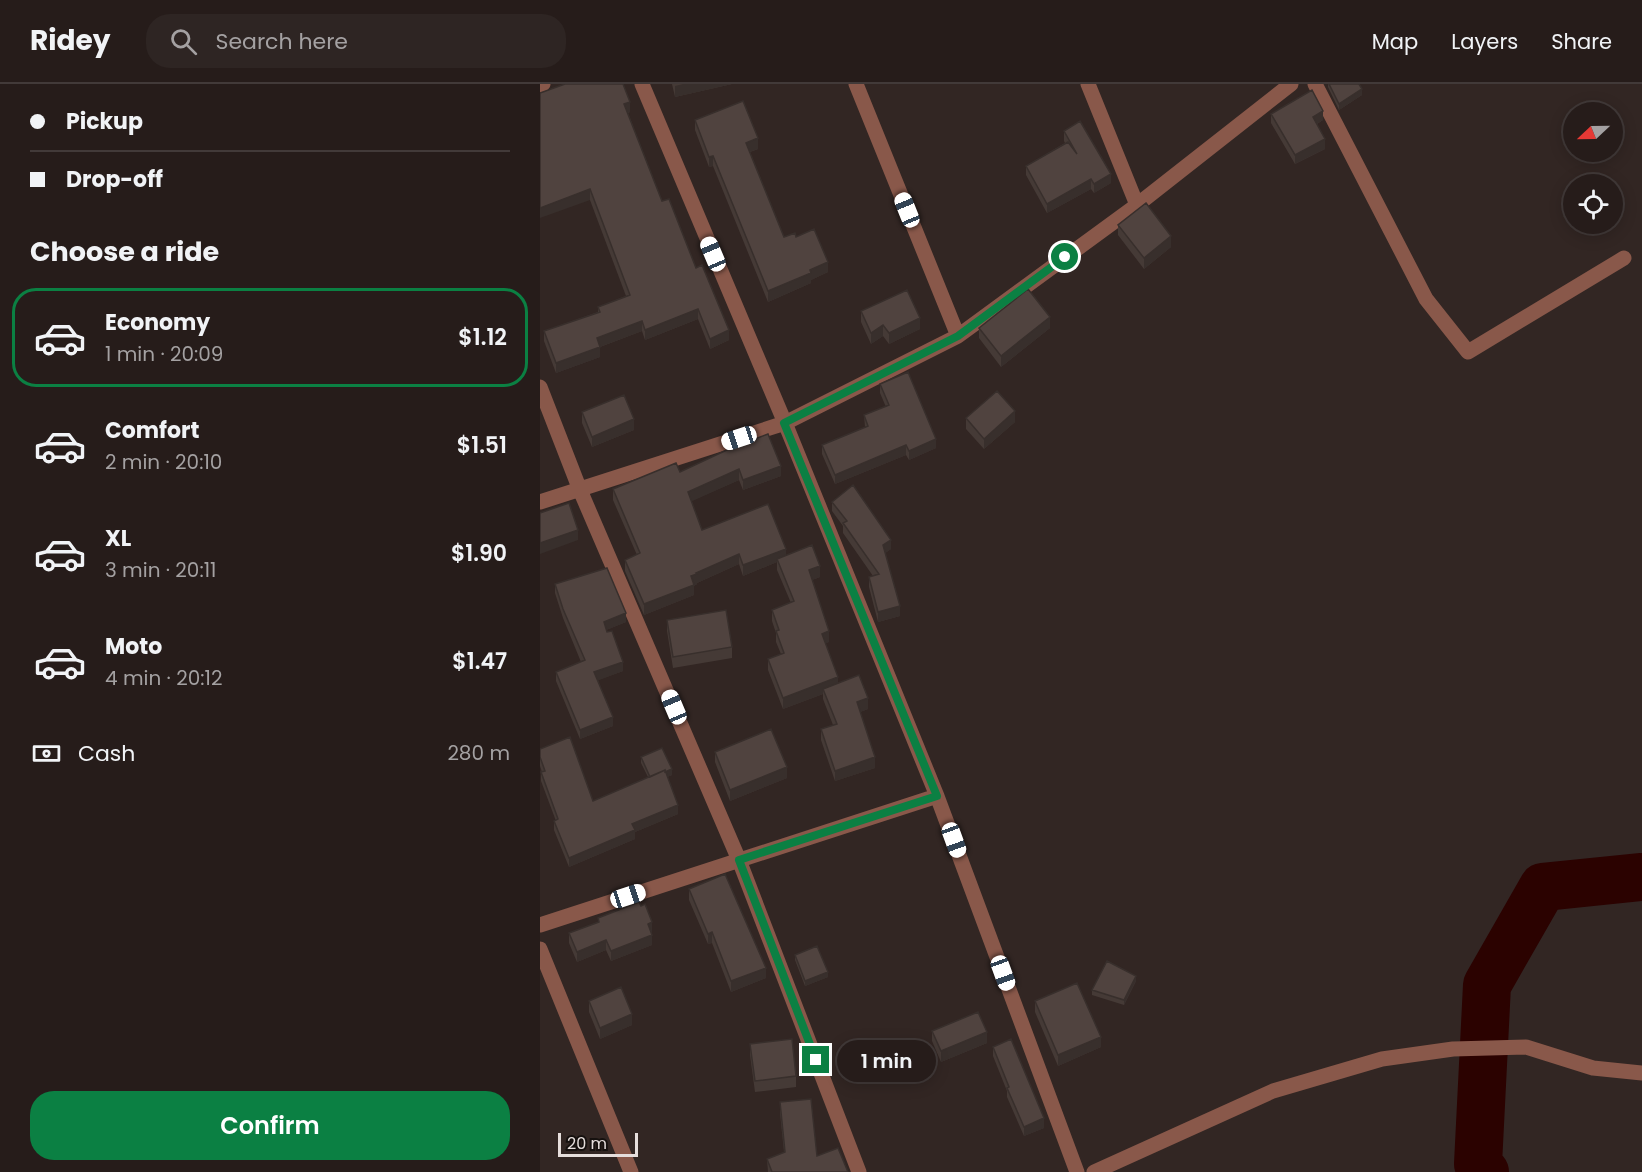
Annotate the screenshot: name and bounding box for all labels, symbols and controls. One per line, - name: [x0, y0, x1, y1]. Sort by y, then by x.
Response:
- search box: [146, 14, 566, 68]
- text: Ridey: [30, 21, 110, 60]
- icon: search: [167, 25, 200, 58]
- text: Search here: [215, 26, 348, 57]
- text: Map: [1372, 27, 1418, 56]
- text: Layers: [1451, 27, 1518, 56]
- text: Share: [1551, 27, 1612, 56]
- north arrow: [1563, 102, 1623, 162]
- map controls: [1563, 102, 1623, 234]
- text: Pickup: [66, 106, 143, 137]
- text: Drop-off: [66, 164, 163, 195]
- button: locate: [1563, 174, 1623, 234]
- car: [892, 190, 922, 230]
- text: Choose a ride: [30, 233, 219, 270]
- car: [698, 234, 728, 274]
- route start: [1051, 243, 1078, 270]
- text: Economy: [105, 307, 210, 338]
- icon: car: [33, 311, 87, 365]
- text: $1.12: [458, 322, 507, 353]
- text: 1 min · 20:09: [105, 340, 223, 368]
- text: Comfort: [105, 415, 199, 446]
- icon: car: [33, 419, 87, 473]
- car: [719, 424, 759, 452]
- text: $1.51: [457, 430, 507, 461]
- text: 2 min · 20:10: [105, 448, 222, 476]
- text: XL: [105, 523, 131, 554]
- icon: car: [33, 527, 87, 581]
- text: $1.90: [451, 538, 507, 569]
- text: 3 min · 20:11: [105, 556, 216, 584]
- text: Moto: [105, 631, 162, 662]
- icon: car: [33, 635, 87, 689]
- text: $1.47: [452, 646, 507, 677]
- text: 4 min · 20:12: [105, 664, 222, 692]
- car: [659, 687, 689, 727]
- icon: cash: [30, 737, 63, 770]
- text: Cash: [78, 738, 135, 769]
- text: 280 m: [447, 739, 510, 767]
- car: [939, 820, 969, 860]
- car: [608, 882, 648, 910]
- car: [988, 953, 1018, 993]
- callout: 1 min: [837, 1039, 936, 1081]
- route end: [802, 1046, 829, 1073]
- text: 1 min: [861, 1047, 912, 1075]
- button: Confirm: [30, 1091, 510, 1160]
- scale bar: [558, 1130, 638, 1158]
- text: 20 m: [567, 1132, 607, 1155]

